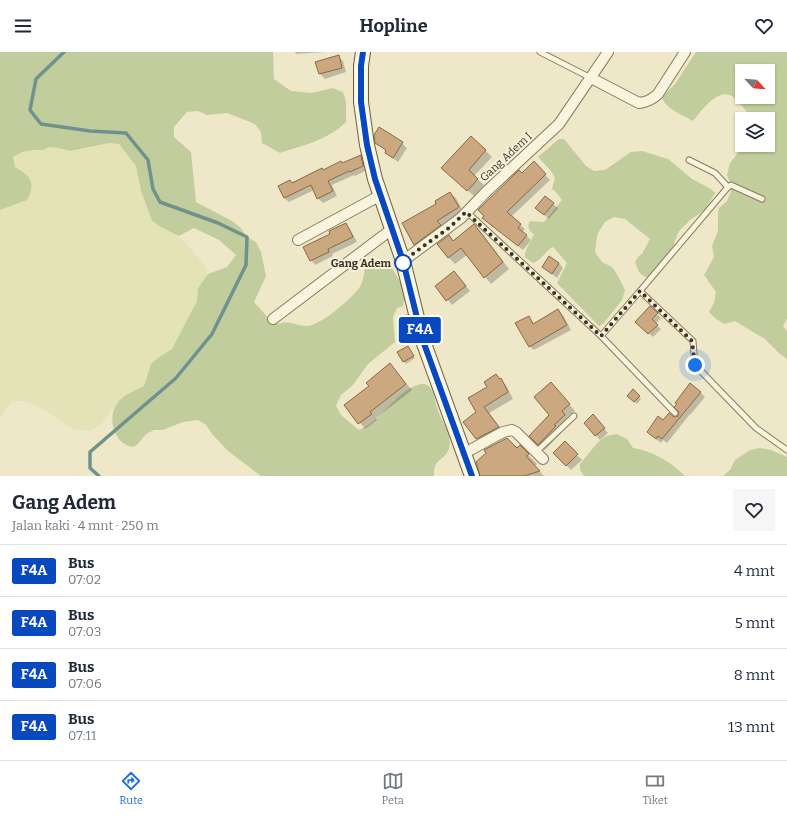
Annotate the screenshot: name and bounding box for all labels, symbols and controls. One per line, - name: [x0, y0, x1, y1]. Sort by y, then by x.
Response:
- icon: menu: [12, 15, 34, 37]
- text: Hopline: [359, 15, 428, 37]
- icon: heart: [753, 15, 775, 37]
- north arrow: [735, 64, 775, 104]
- map controls: [735, 64, 775, 152]
- button: layers: [735, 112, 775, 152]
- street label: Gang Adem I: [477, 130, 535, 184]
- marker: Gang Adem: [394, 254, 412, 272]
- place label: Gang Adem: [331, 257, 391, 270]
- line badge: F4A: [397, 317, 443, 343]
- text: F4A: [407, 321, 433, 338]
- your location: [685, 355, 705, 375]
- button: heart: [733, 489, 775, 531]
- text: Gang Adem: [12, 491, 116, 514]
- text: Jalan kaki · 4 mnt · 250 m: [12, 518, 159, 533]
- text: Bus: [68, 554, 94, 572]
- text: F4A: [21, 562, 47, 579]
- text: 4 mnt: [734, 562, 775, 580]
- text: 07:02: [68, 572, 101, 587]
- text: Bus: [68, 606, 94, 624]
- text: F4A: [21, 614, 47, 631]
- text: 5 mnt: [735, 614, 775, 632]
- text: 07:03: [68, 624, 101, 639]
- text: Bus: [68, 658, 94, 676]
- text: F4A: [21, 666, 47, 683]
- text: 8 mnt: [734, 666, 775, 684]
- text: 07:06: [68, 676, 102, 691]
- text: Bus: [68, 710, 94, 728]
- text: F4A: [21, 718, 47, 735]
- text: 13 mnt: [728, 718, 775, 736]
- text: 07:11: [68, 728, 96, 743]
- tab: Rute: [119, 770, 143, 807]
- tab: Peta: [382, 770, 404, 807]
- tab: Tiket: [642, 770, 668, 807]

